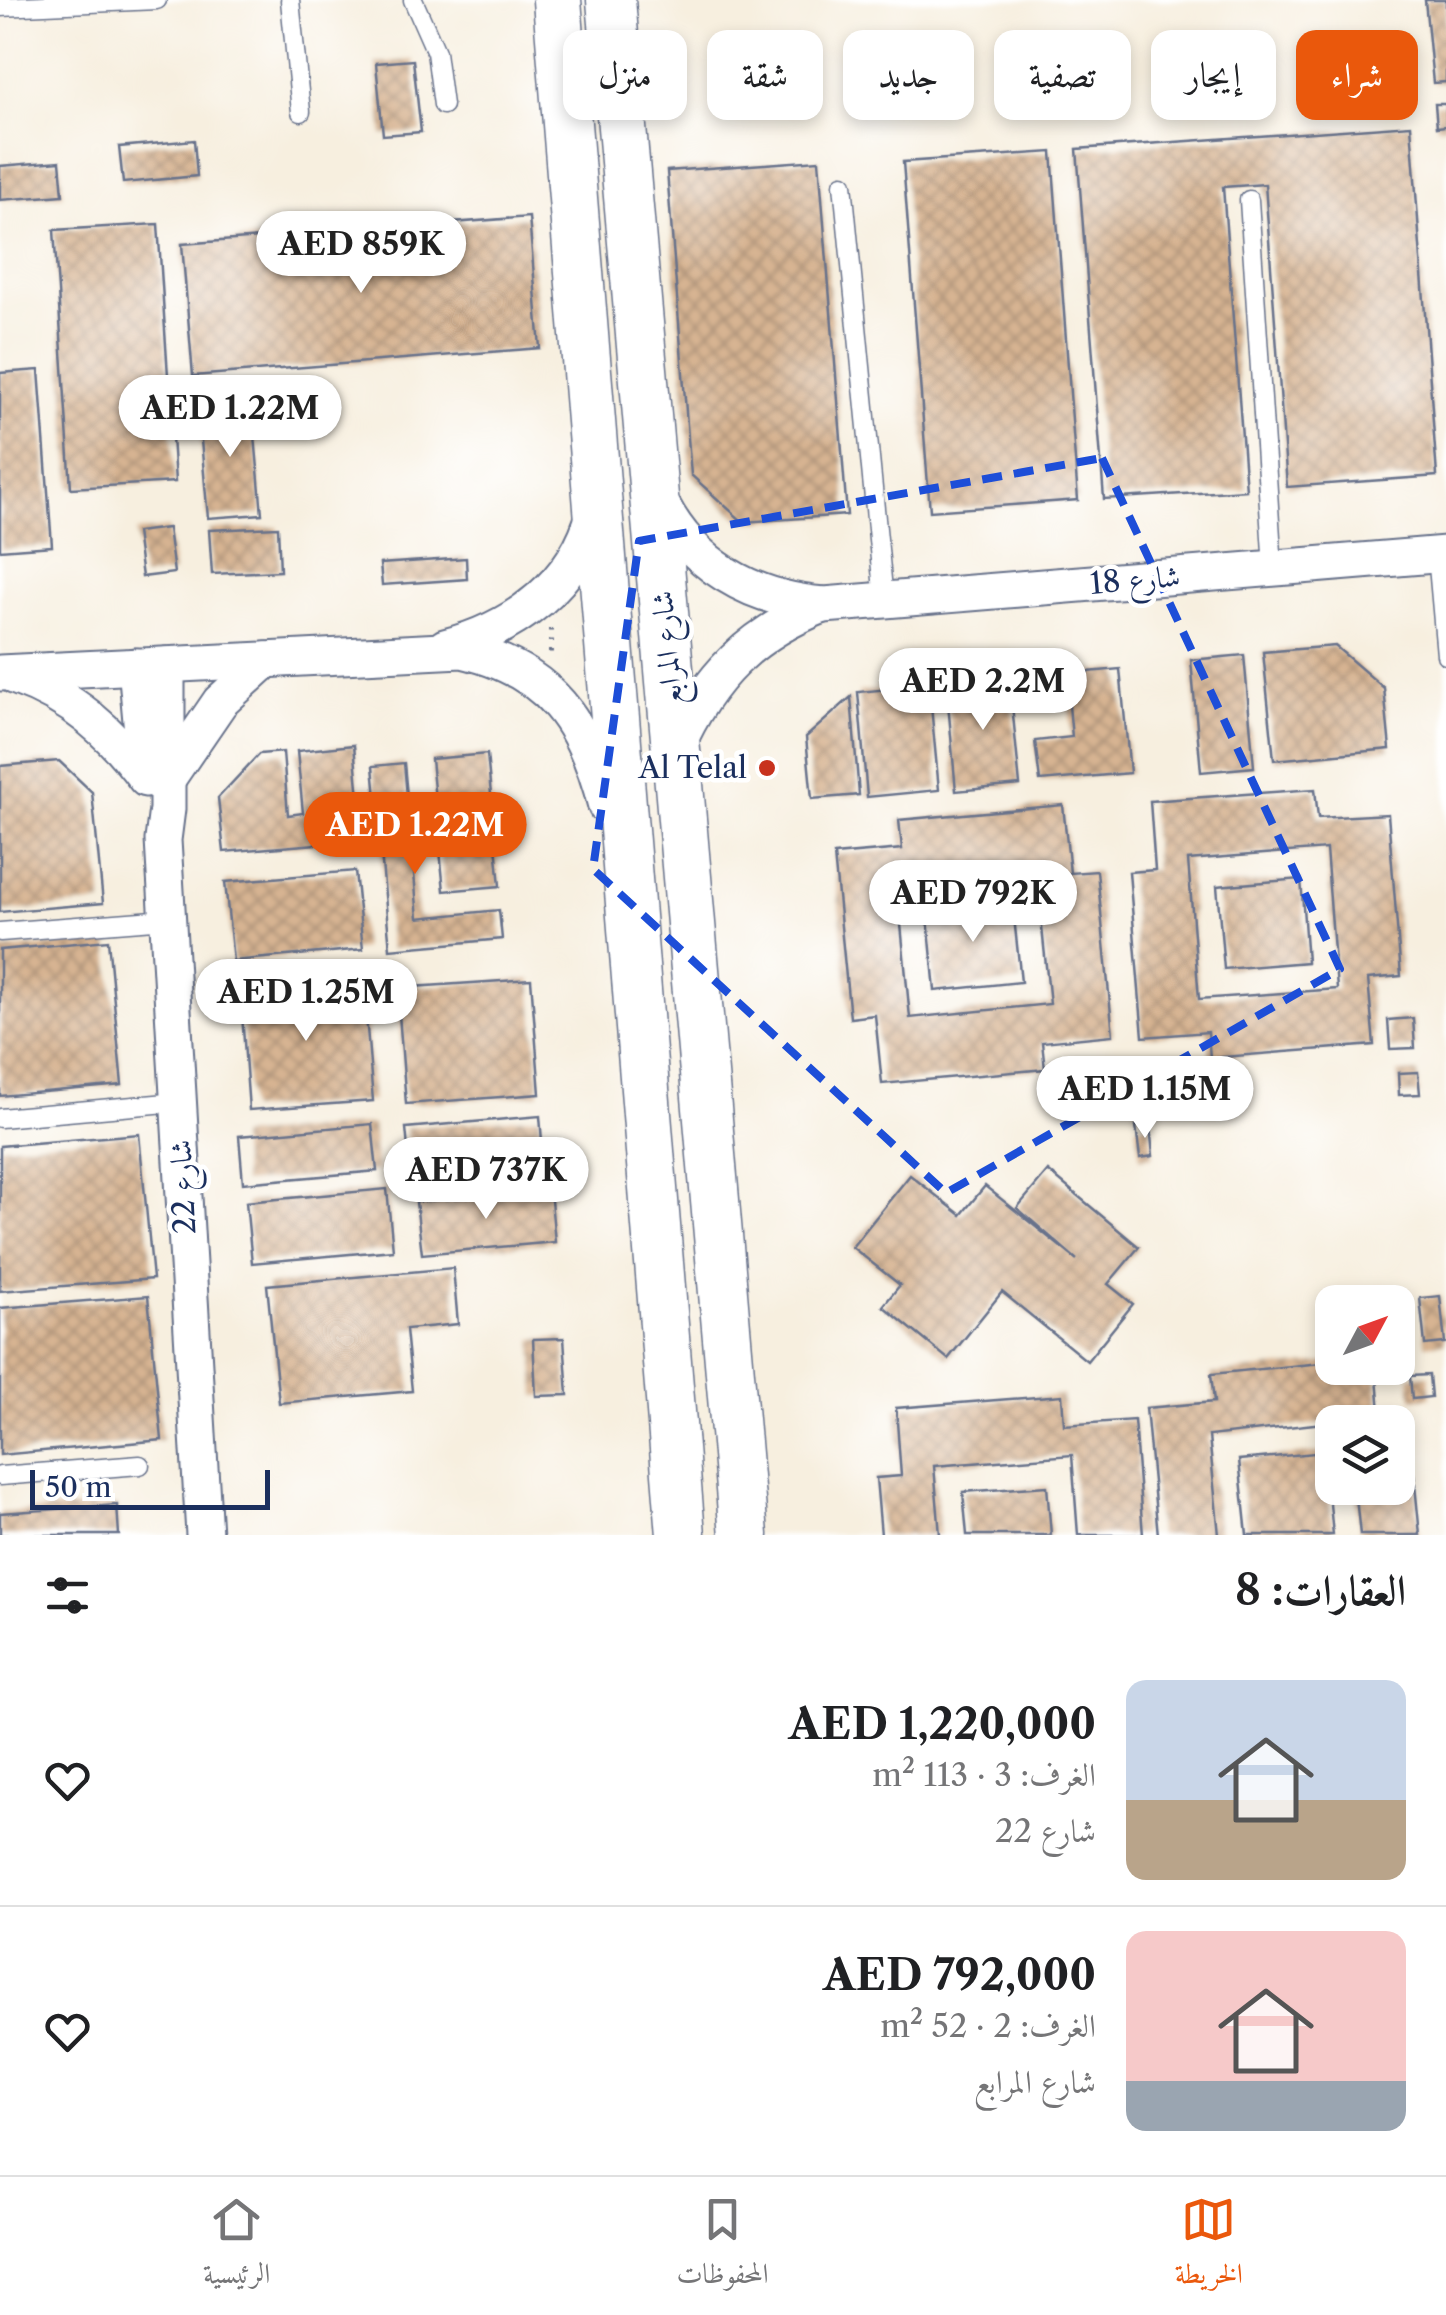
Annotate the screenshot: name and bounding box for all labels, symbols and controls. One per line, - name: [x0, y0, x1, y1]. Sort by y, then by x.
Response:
- chip: منزل: [563, 30, 687, 120]
- chip: شقة: [707, 30, 823, 120]
- chip: جديد: [843, 30, 974, 120]
- chip: تصفية: [994, 30, 1131, 120]
- chip: إيجار: [1151, 30, 1276, 120]
- chip: شراء: [1296, 30, 1418, 120]
- pin: AED 859K: [258, 211, 464, 296]
- text: AED 859K: [278, 224, 444, 263]
- pin: AED 1.22M: [116, 375, 344, 460]
- text: AED 1.22M: [141, 388, 319, 427]
- street label: شارع 18: [1088, 557, 1182, 609]
- street label: شارع المرابع: [643, 589, 699, 707]
- pin: AED 2.2M: [880, 648, 1086, 733]
- text: AED 2.2M: [901, 661, 1065, 700]
- place label: Al Telal: [638, 749, 747, 786]
- marker: Al Telal: [756, 757, 778, 779]
- pin: AED 1.22M: [301, 792, 529, 877]
- text: AED 1.22M: [326, 805, 504, 844]
- pin: AED 792K: [870, 860, 1076, 945]
- text: AED 792K: [891, 873, 1055, 912]
- pin: AED 1.25M: [192, 959, 420, 1044]
- text: AED 1.25M: [217, 972, 395, 1011]
- pin: AED 1.15M: [1031, 1056, 1259, 1141]
- text: AED 1.15M: [1058, 1069, 1232, 1108]
- pin: AED 737K: [383, 1137, 589, 1222]
- street label: شارع 22: [162, 1138, 210, 1235]
- text: AED 737K: [406, 1150, 566, 1189]
- north arrow: [1315, 1285, 1415, 1385]
- map controls: [1315, 1285, 1415, 1505]
- button: layers: [1315, 1405, 1415, 1505]
- scale bar: [30, 1465, 270, 1510]
- text: 50 m: [45, 1470, 112, 1504]
- text: العقارات: 8: [1235, 1564, 1406, 1616]
- icon: filters: [40, 1568, 95, 1623]
- text: AED 1,220,000: [789, 1698, 1096, 1750]
- icon: home: [1206, 1720, 1326, 1840]
- icon: heart: [40, 1753, 95, 1808]
- text: الغرف: 3 · 113 m²: [872, 1755, 1096, 1794]
- text: شارع 22: [995, 1811, 1096, 1850]
- text: AED 792,000: [823, 1949, 1096, 2001]
- icon: home: [1206, 1971, 1326, 2091]
- icon: heart: [40, 2004, 95, 2059]
- text: الغرف: 2 · 52 m²: [880, 2006, 1096, 2045]
- text: شارع المرابع: [974, 2062, 1096, 2101]
- tab: الرئيسية: [203, 2192, 270, 2301]
- tab: المحفوظات: [676, 2192, 769, 2301]
- tab: الخريطة: [1175, 2192, 1243, 2301]

